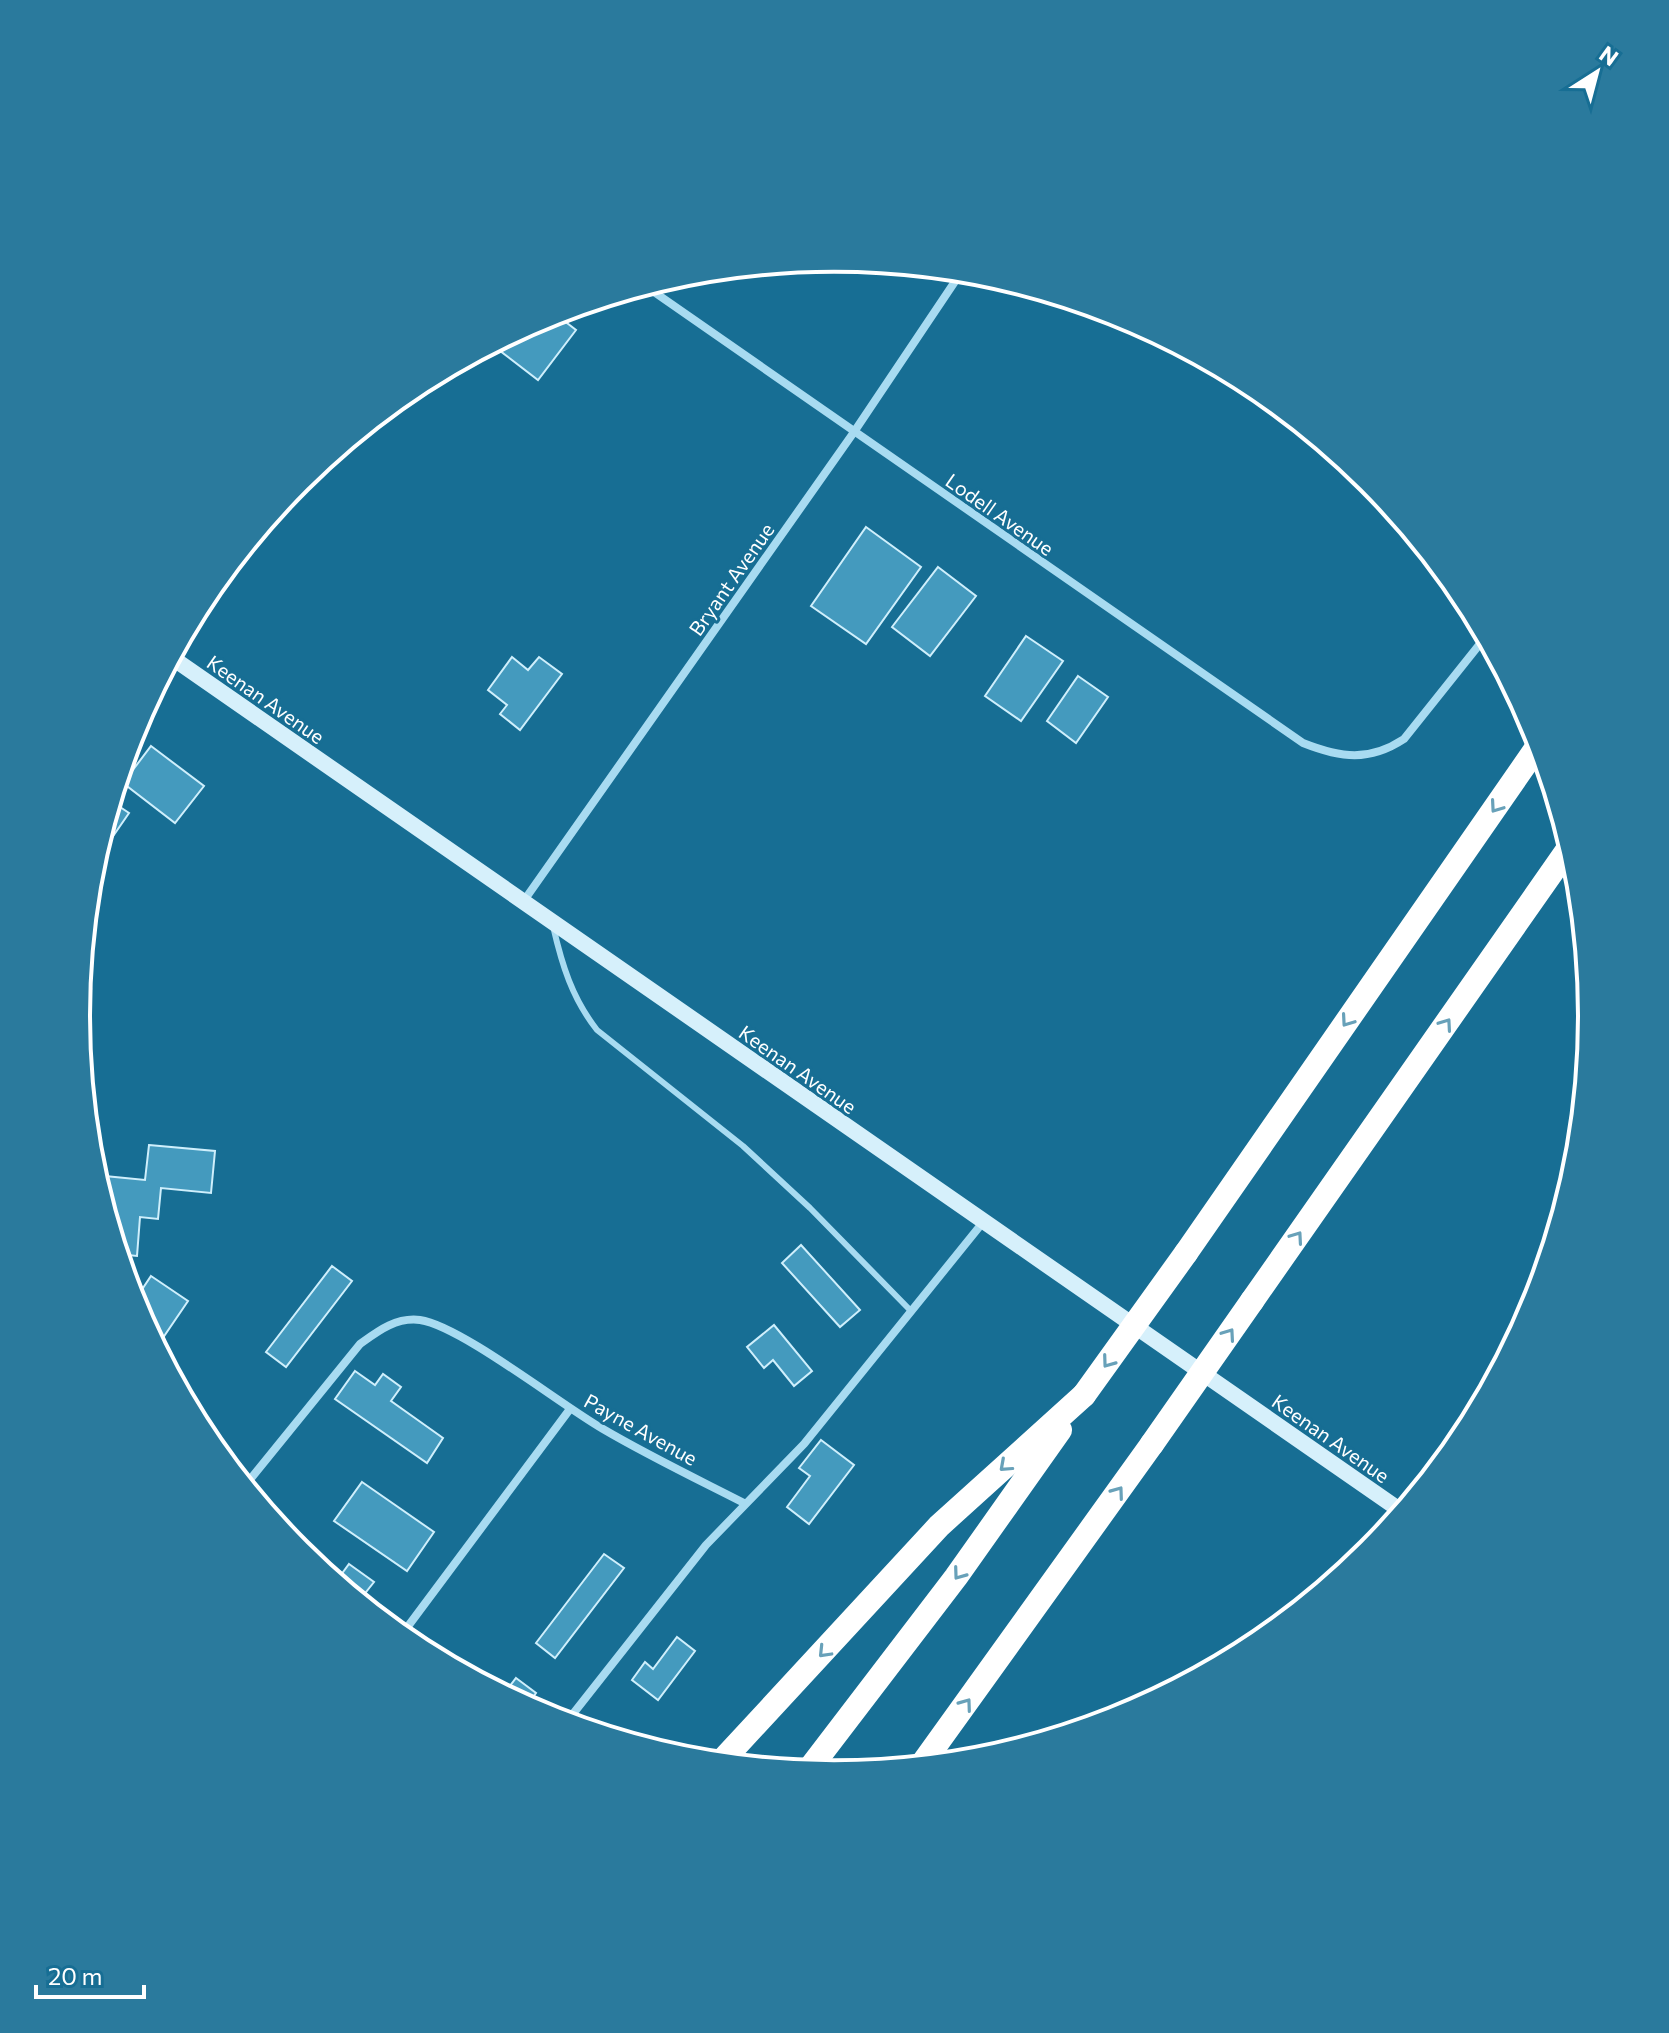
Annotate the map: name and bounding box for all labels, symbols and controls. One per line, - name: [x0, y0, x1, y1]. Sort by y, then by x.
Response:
- north arrow: [1557, 32, 1637, 112]
- text: N: [1594, 40, 1624, 71]
- street label: Lodell Avenue: [941, 468, 1059, 560]
- street label: Bryant Avenue: [683, 518, 779, 640]
- street label: Keenan Avenue: [203, 650, 329, 748]
- one-way arrow: [1491, 799, 1506, 813]
- one-way arrow: [1342, 1012, 1357, 1026]
- one-way arrow: [1436, 1019, 1451, 1033]
- street label: Keenan Avenue: [735, 1020, 861, 1118]
- one-way arrow: [1287, 1232, 1302, 1246]
- one-way arrow: [1219, 1329, 1234, 1343]
- one-way arrow: [1103, 1354, 1118, 1368]
- street label: Payne Avenue: [580, 1388, 702, 1470]
- street label: Keenan Avenue: [1268, 1389, 1394, 1487]
- one-way arrow: [1000, 1456, 1015, 1471]
- one-way arrow: [1108, 1487, 1123, 1501]
- one-way arrow: [954, 1565, 969, 1579]
- one-way arrow: [820, 1643, 834, 1658]
- one-way arrow: [957, 1698, 971, 1712]
- scale bar: [36, 1949, 144, 1999]
- text: 20 m: [48, 1961, 102, 1990]

